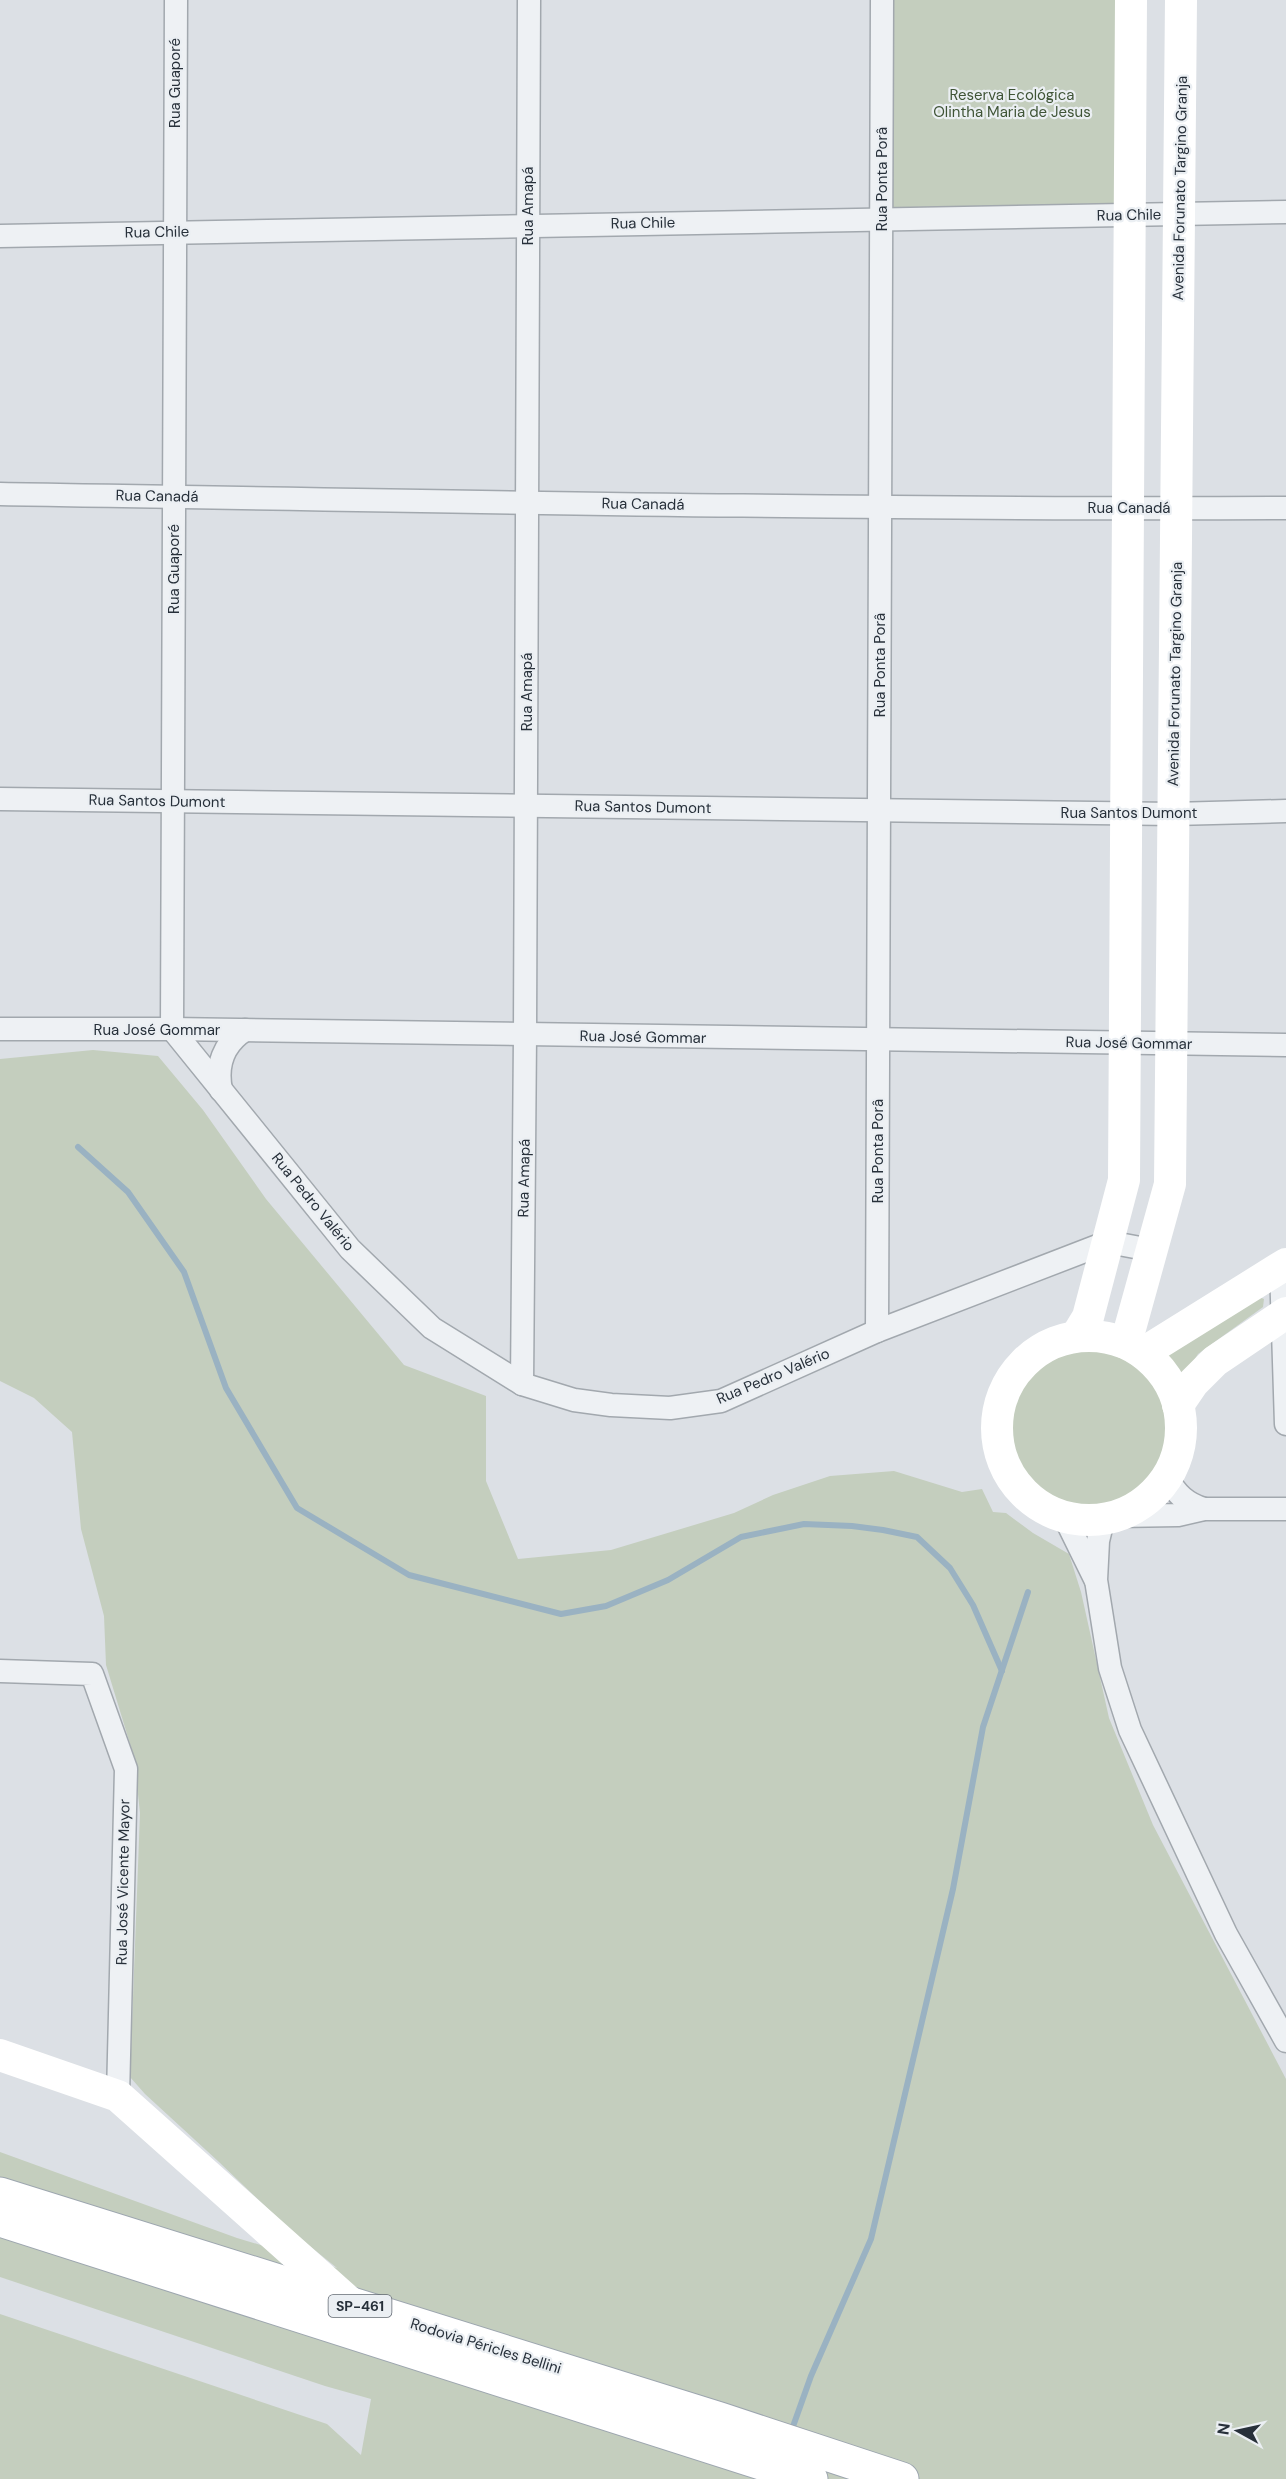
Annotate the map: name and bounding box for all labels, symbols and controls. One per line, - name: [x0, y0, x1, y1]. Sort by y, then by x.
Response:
- street label: Rua Guaporé: [165, 38, 185, 128]
- street label: Avenida Forunato Targino Granja: [1168, 76, 1192, 300]
- park label: Reserva Ecológica Olintha Maria de Jesus: [933, 85, 1091, 122]
- street label: Rua Ponta Porâ: [872, 127, 892, 231]
- street label: Rua Amapá: [518, 167, 538, 245]
- street label: Rua Chile: [1097, 204, 1161, 226]
- street label: Rua Chile: [611, 212, 675, 234]
- street label: Rua Chile: [125, 221, 189, 243]
- street label: Rua Canadá: [115, 485, 199, 507]
- street label: Rua Canadá: [601, 493, 685, 515]
- street label: Rua Canadá: [1088, 498, 1170, 518]
- street label: Rua Guaporé: [164, 524, 184, 614]
- street label: Avenida Forunato Targino Granja: [1163, 562, 1187, 786]
- street label: Rua Ponta Porâ: [870, 613, 890, 717]
- street label: Rua Amapá: [517, 653, 537, 731]
- street label: Rua Santos Dumont: [88, 790, 226, 812]
- street label: Rua Santos Dumont: [574, 796, 712, 818]
- street label: Rua Santos Dumont: [1061, 803, 1198, 823]
- street label: Rua José Gommar: [94, 1020, 221, 1040]
- street label: Rua José Gommar: [579, 1026, 707, 1048]
- street label: Rua José Gommar: [1065, 1032, 1193, 1054]
- street label: Rua Ponta Porâ: [868, 1099, 888, 1203]
- street label: Rua Amapá: [513, 1138, 535, 1218]
- street label: Rua Pedro Valério: [267, 1149, 359, 1255]
- street label: Rua Pedro Valério: [713, 1343, 833, 1409]
- street label: Rua José Vicente Mayor: [112, 1798, 134, 1965]
- road number: SP-461: [328, 2295, 392, 2317]
- street label: Rodovia Péricles Bellini: [408, 2313, 564, 2379]
- north arrow: [1208, 2401, 1268, 2461]
- text: N: [1212, 2422, 1235, 2436]

